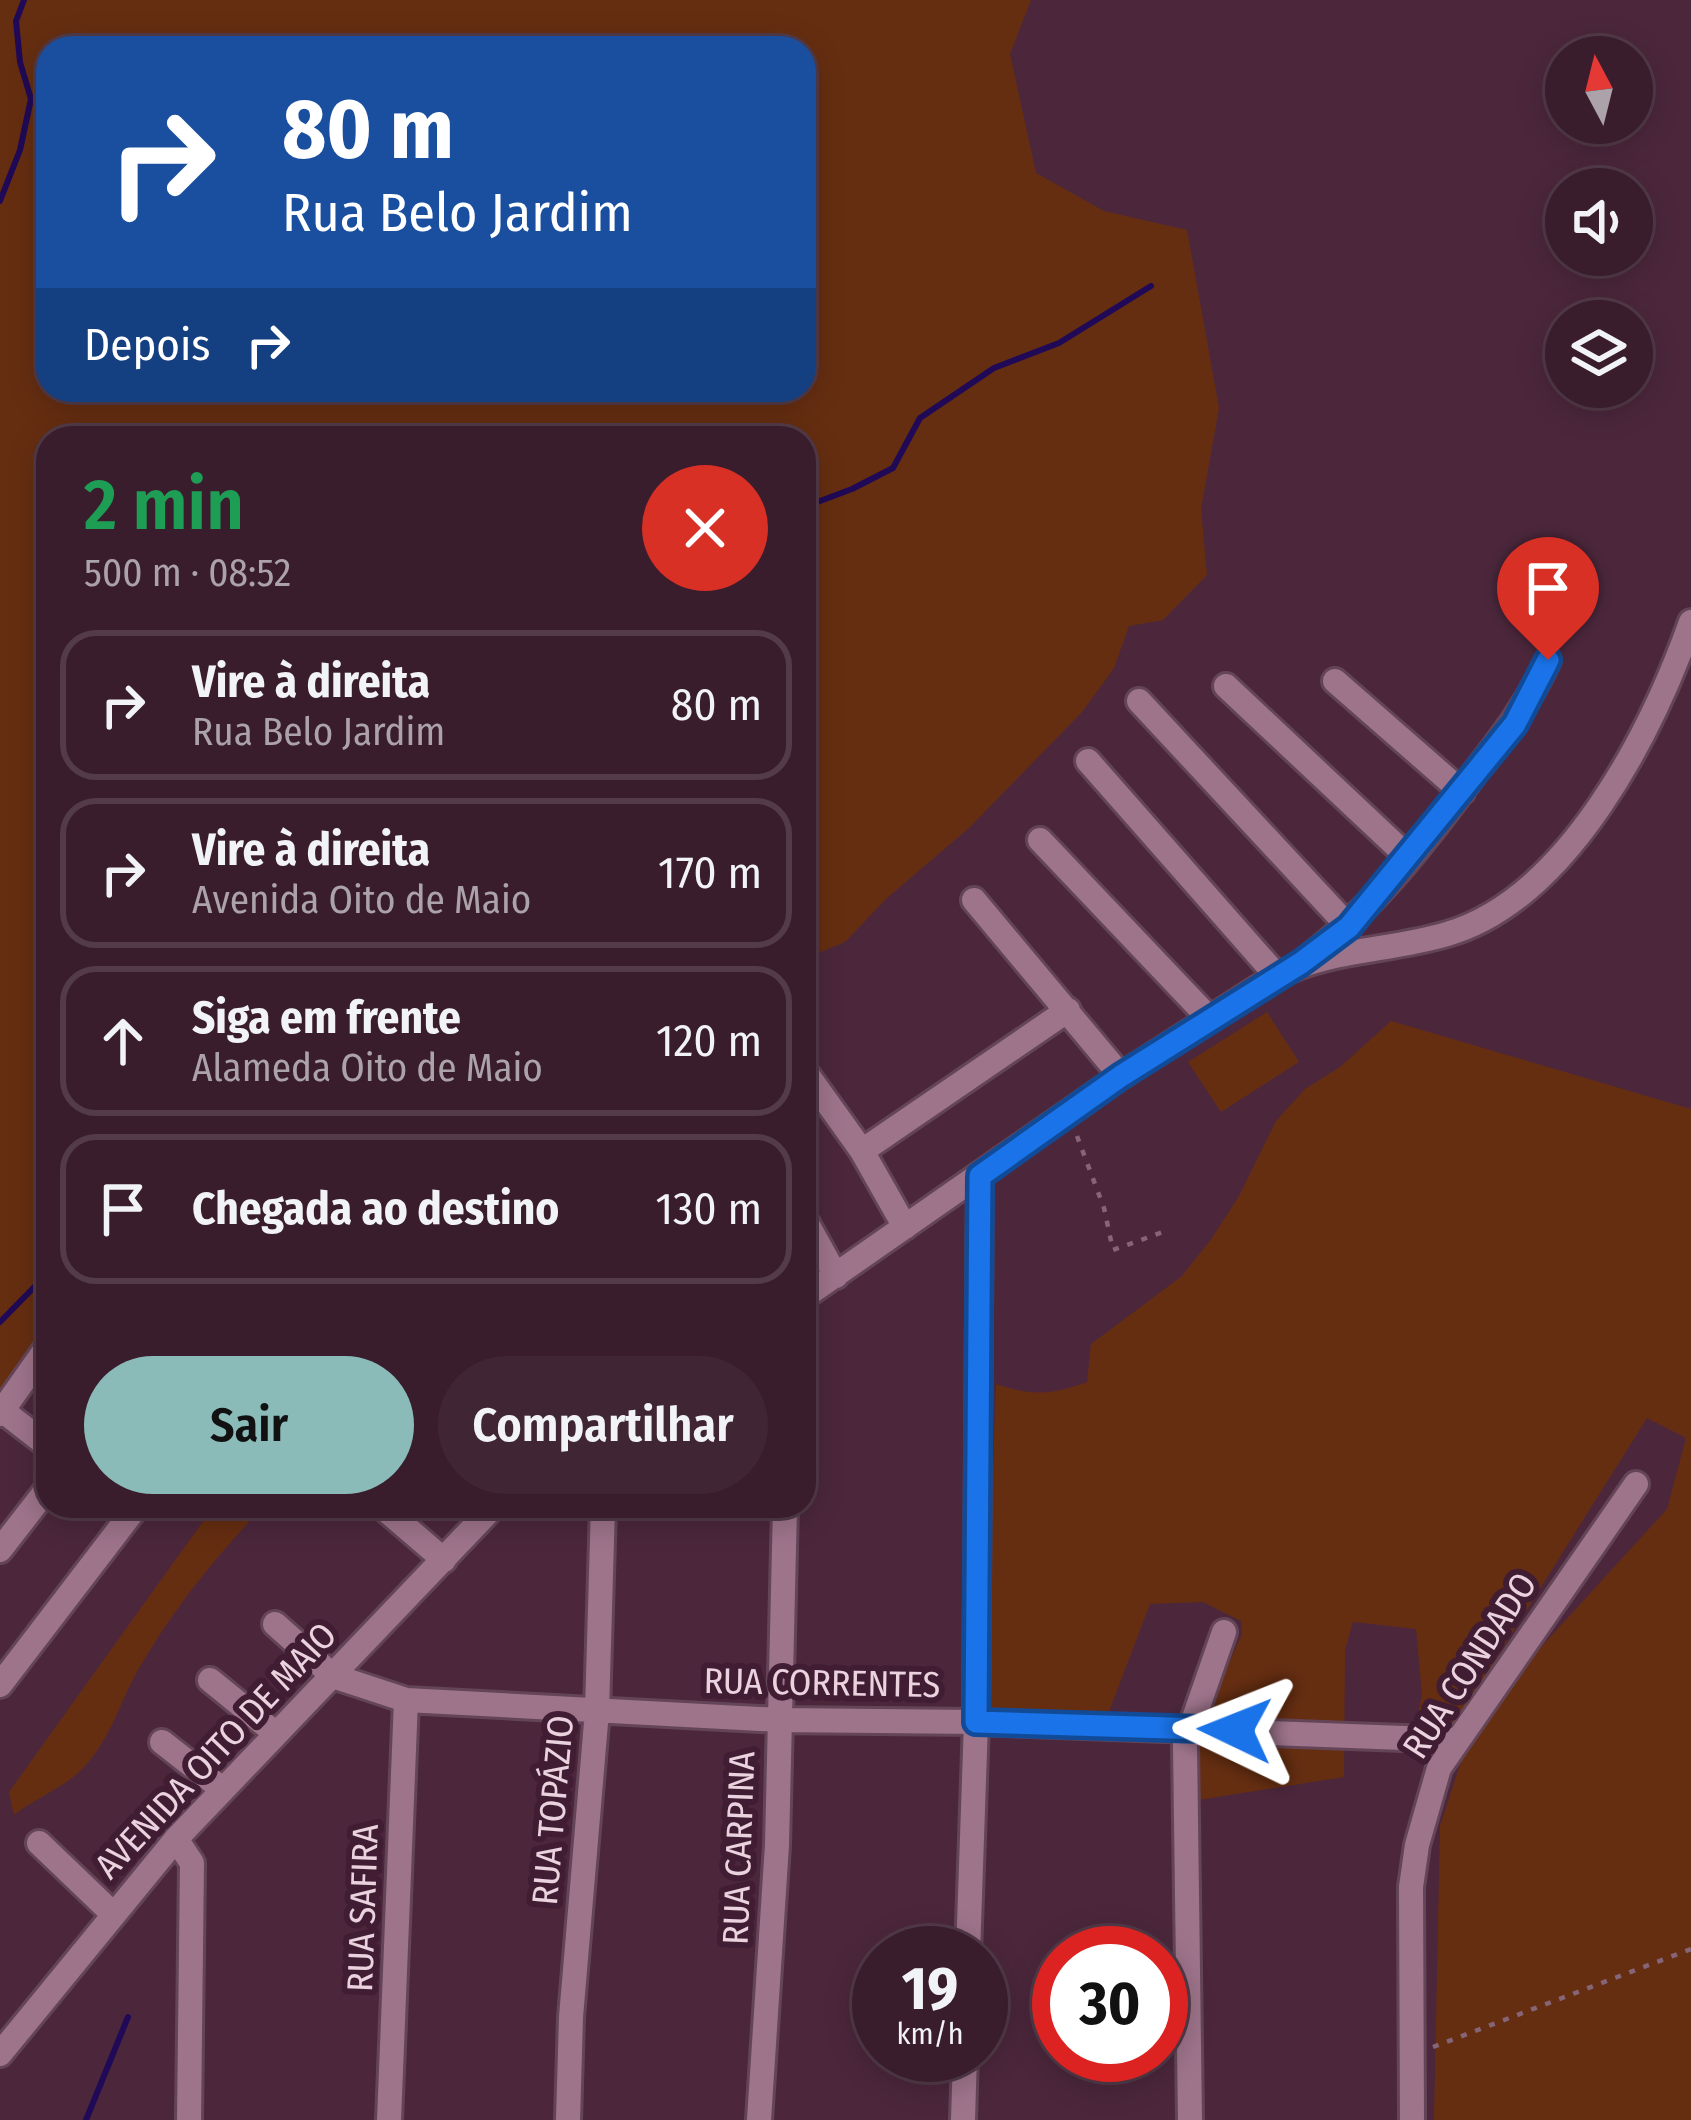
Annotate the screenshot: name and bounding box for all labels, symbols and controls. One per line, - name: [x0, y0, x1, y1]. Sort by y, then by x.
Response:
- north arrow: [1545, 36, 1653, 144]
- map controls: [1545, 36, 1653, 408]
- text: 80 m: [282, 79, 454, 180]
- icon: right: [84, 84, 240, 240]
- button: sound: [1545, 168, 1653, 276]
- text: Rua Belo Jardim: [282, 181, 633, 245]
- button: layers: [1545, 300, 1653, 408]
- icon: right: [235, 312, 301, 378]
- text: Depois: [84, 318, 211, 372]
- text: 2 min: [84, 462, 244, 548]
- button: close: [642, 465, 768, 591]
- pin: [1497, 537, 1599, 660]
- text: 500 m · 08:52: [84, 550, 291, 596]
- icon: arrive: [1515, 555, 1581, 621]
- text: Vire à direita: [192, 655, 430, 709]
- icon: right: [90, 672, 156, 738]
- text: 80 m: [671, 678, 762, 732]
- text: Rua Belo Jardim: [192, 709, 445, 755]
- text: Vire à direita: [192, 823, 430, 877]
- icon: right: [90, 840, 156, 906]
- text: 170 m: [658, 846, 762, 900]
- text: Avenida Oito de Maio: [192, 877, 531, 923]
- text: Siga em frente: [192, 991, 461, 1045]
- icon: ahead: [90, 1008, 156, 1074]
- text: 120 m: [656, 1014, 762, 1068]
- text: Alameda Oito de Maio: [192, 1045, 543, 1091]
- icon: arrive: [90, 1176, 156, 1242]
- text: Chegada ao destino: [192, 1182, 559, 1236]
- text: 130 m: [656, 1182, 762, 1236]
- button: Sair: [84, 1356, 414, 1494]
- button: Compartilhar: [438, 1356, 768, 1494]
- street label: RUA CONDADO: [1393, 1564, 1546, 1767]
- street label: AVENIDA OITO DE MAIO: [86, 1613, 346, 1888]
- street label: RUA CORRENTES: [703, 1659, 941, 1707]
- position arrow: [1172, 1667, 1298, 1793]
- street label: RUA TOPÁZIO: [522, 1713, 583, 1907]
- street label: RUA CARPINA: [714, 1751, 764, 1945]
- street label: RUA SAFIRA: [338, 1823, 388, 1993]
- speed limit sign: 30: [1032, 1926, 1188, 2082]
- text: 19: [902, 1953, 958, 2025]
- text: km/h: [897, 2016, 963, 2052]

